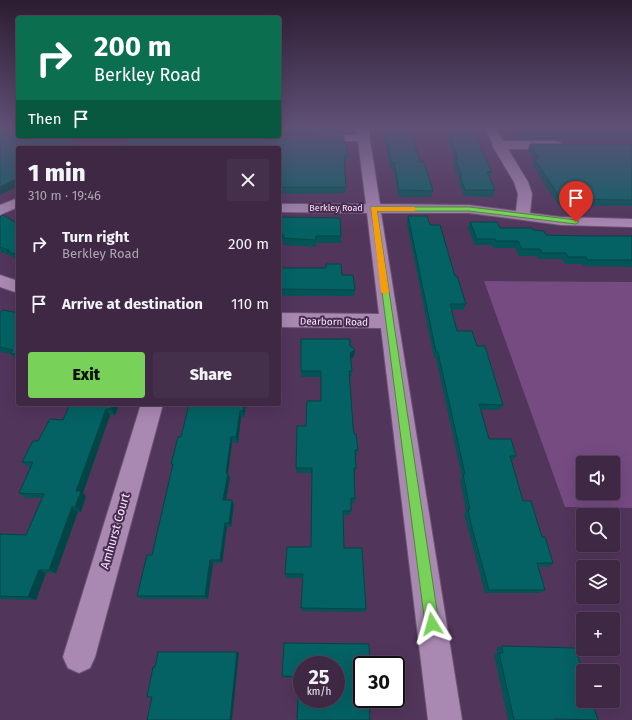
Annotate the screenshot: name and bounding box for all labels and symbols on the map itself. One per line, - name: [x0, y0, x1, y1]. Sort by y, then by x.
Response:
- pin: [559, 181, 593, 222]
- street label: Berkley Road: [309, 203, 363, 213]
- street label: Dearborn Road: [300, 315, 368, 329]
- street label: Amhurst Court: [97, 491, 133, 571]
- position arrow: [411, 603, 453, 645]
- speed limit sign: 30: [353, 656, 405, 708]

